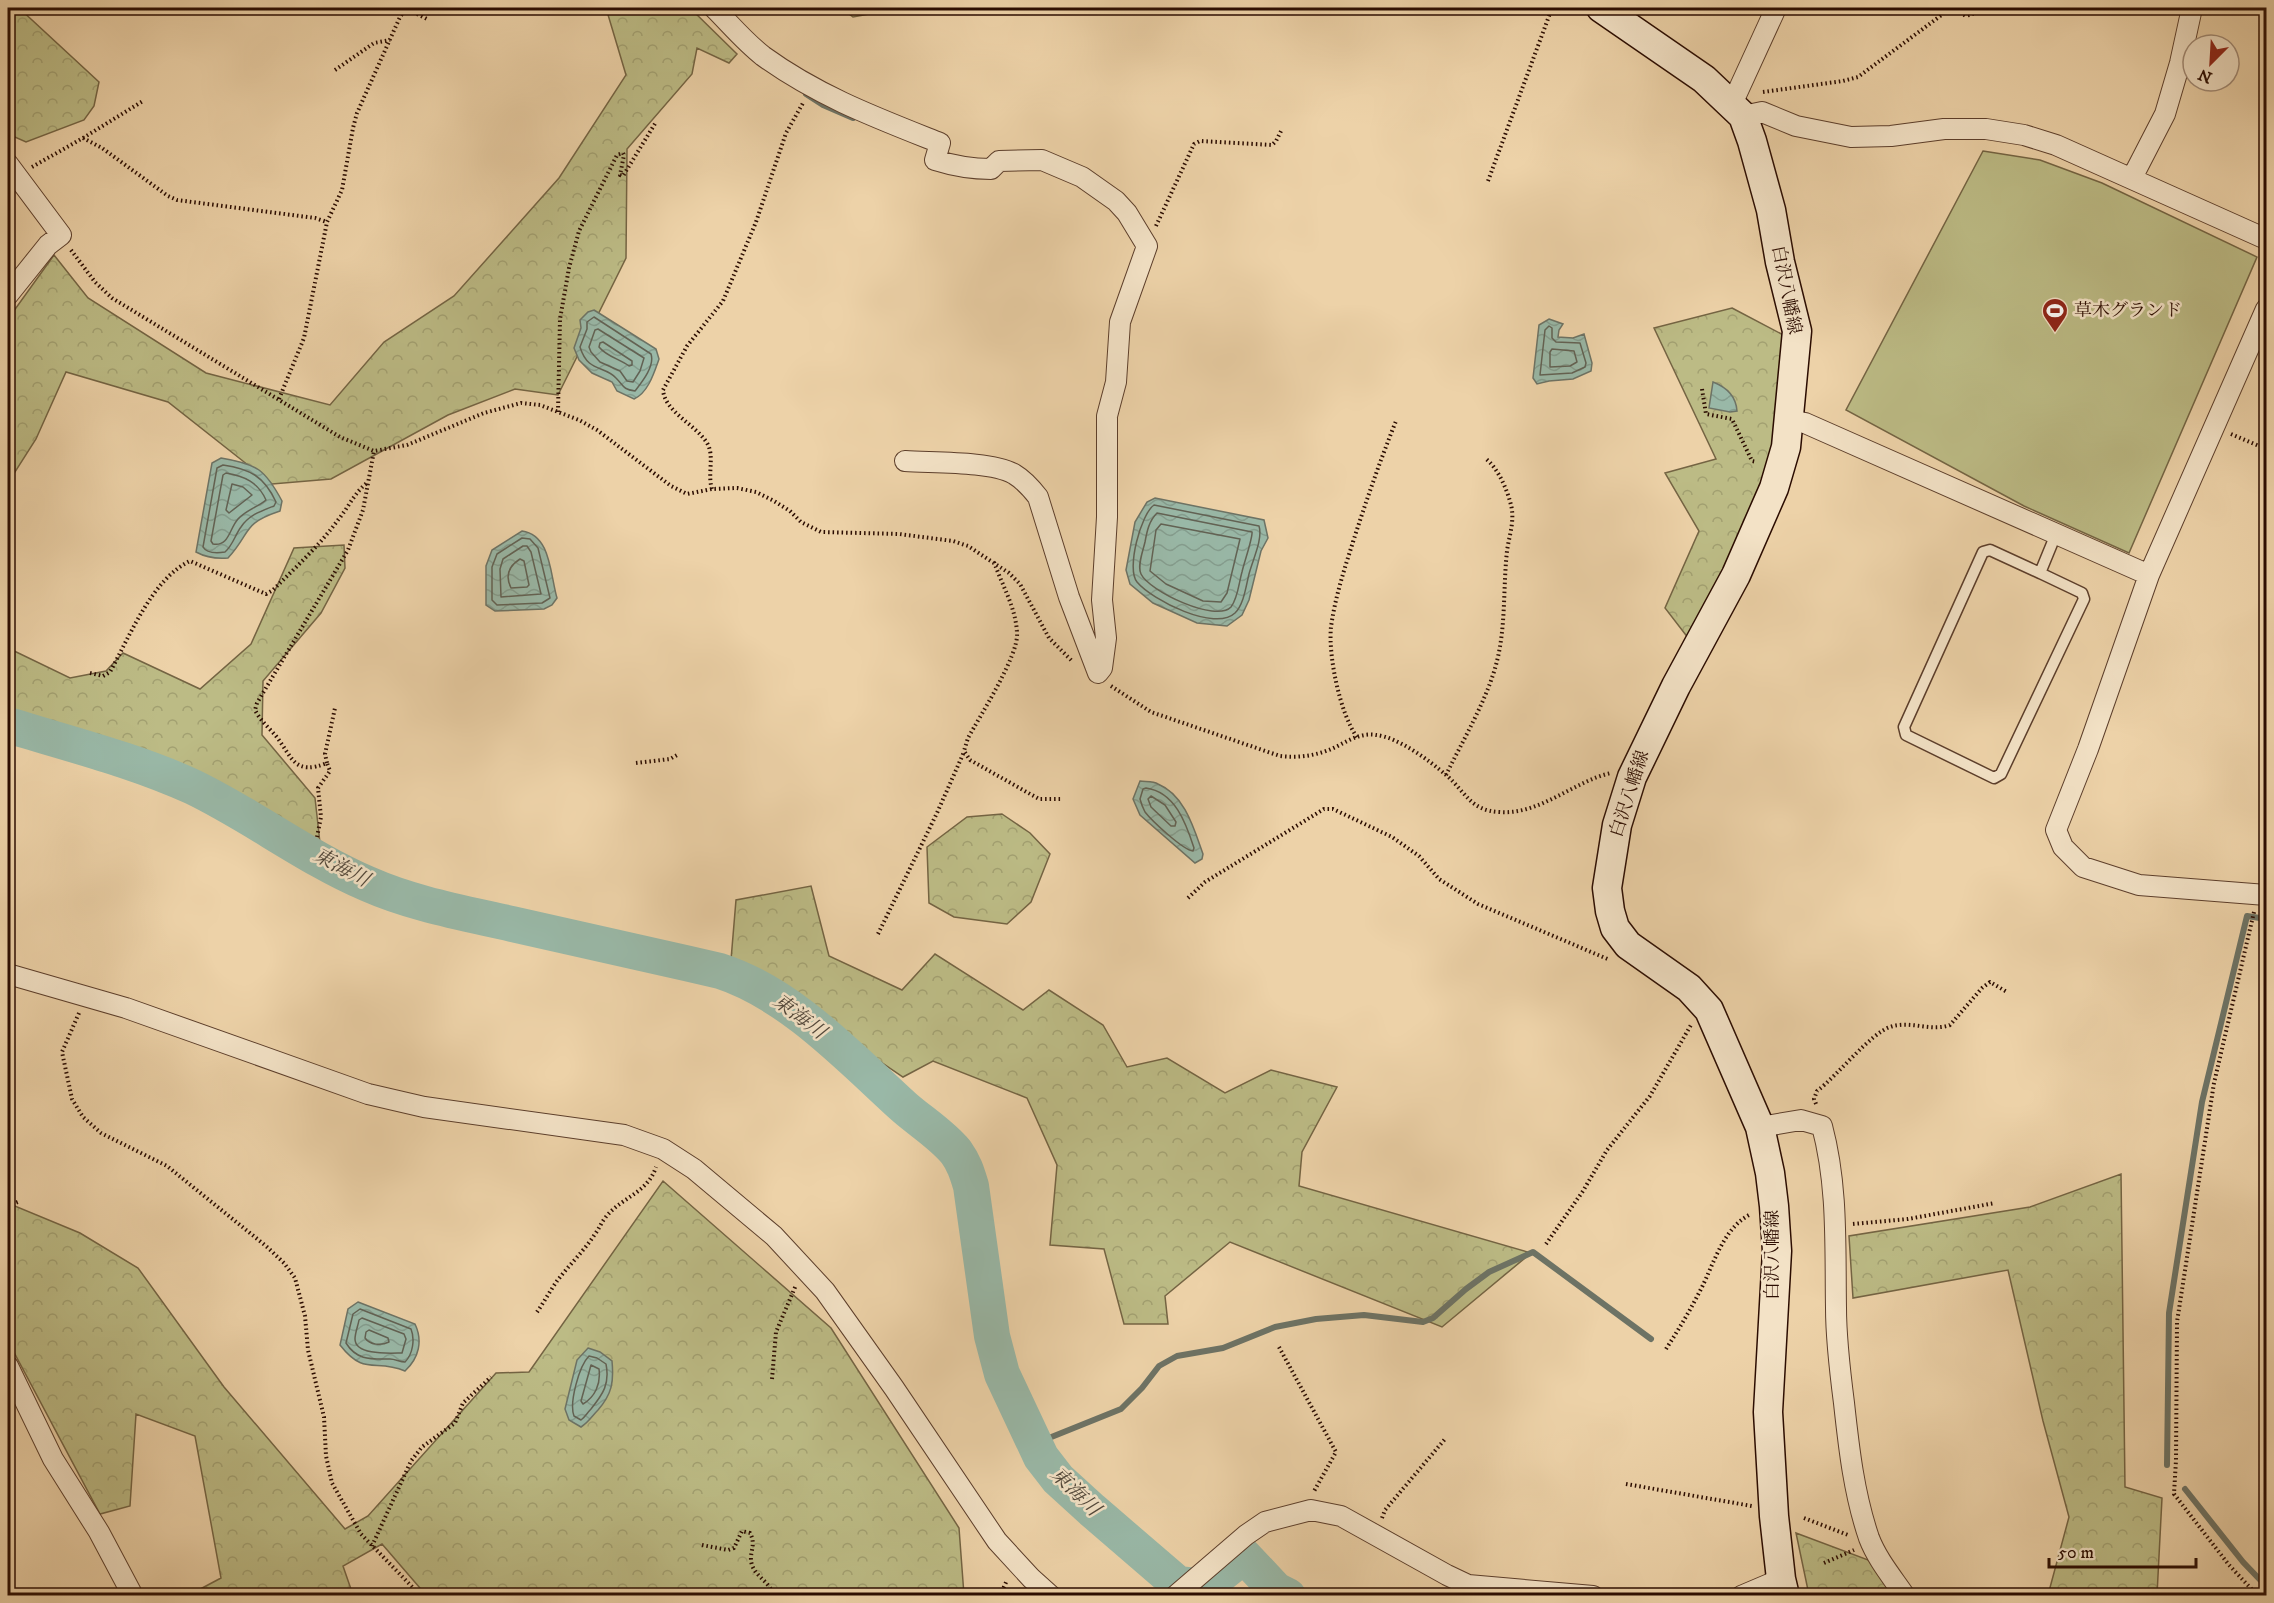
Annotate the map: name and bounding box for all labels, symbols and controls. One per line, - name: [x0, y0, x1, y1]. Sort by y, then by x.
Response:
- north arrow: [2181, 33, 2241, 93]
- text: N: [2195, 64, 2215, 88]
- street label: 白沢八幡線: [1767, 244, 1805, 336]
- sports icon: 草木グランド: [2040, 296, 2070, 334]
- place label: 草木グランド: [2074, 300, 2182, 322]
- street label: 白沢八幡線: [1606, 748, 1654, 840]
- water label: 東海川: [309, 843, 375, 894]
- water label: 東海川: [768, 989, 832, 1046]
- street label: 白沢八幡線: [1762, 1210, 1784, 1300]
- water label: 東海川: [1045, 1462, 1107, 1523]
- scale bar: [2049, 1531, 2196, 1569]
- text: 50 m: [2058, 1542, 2094, 1564]

